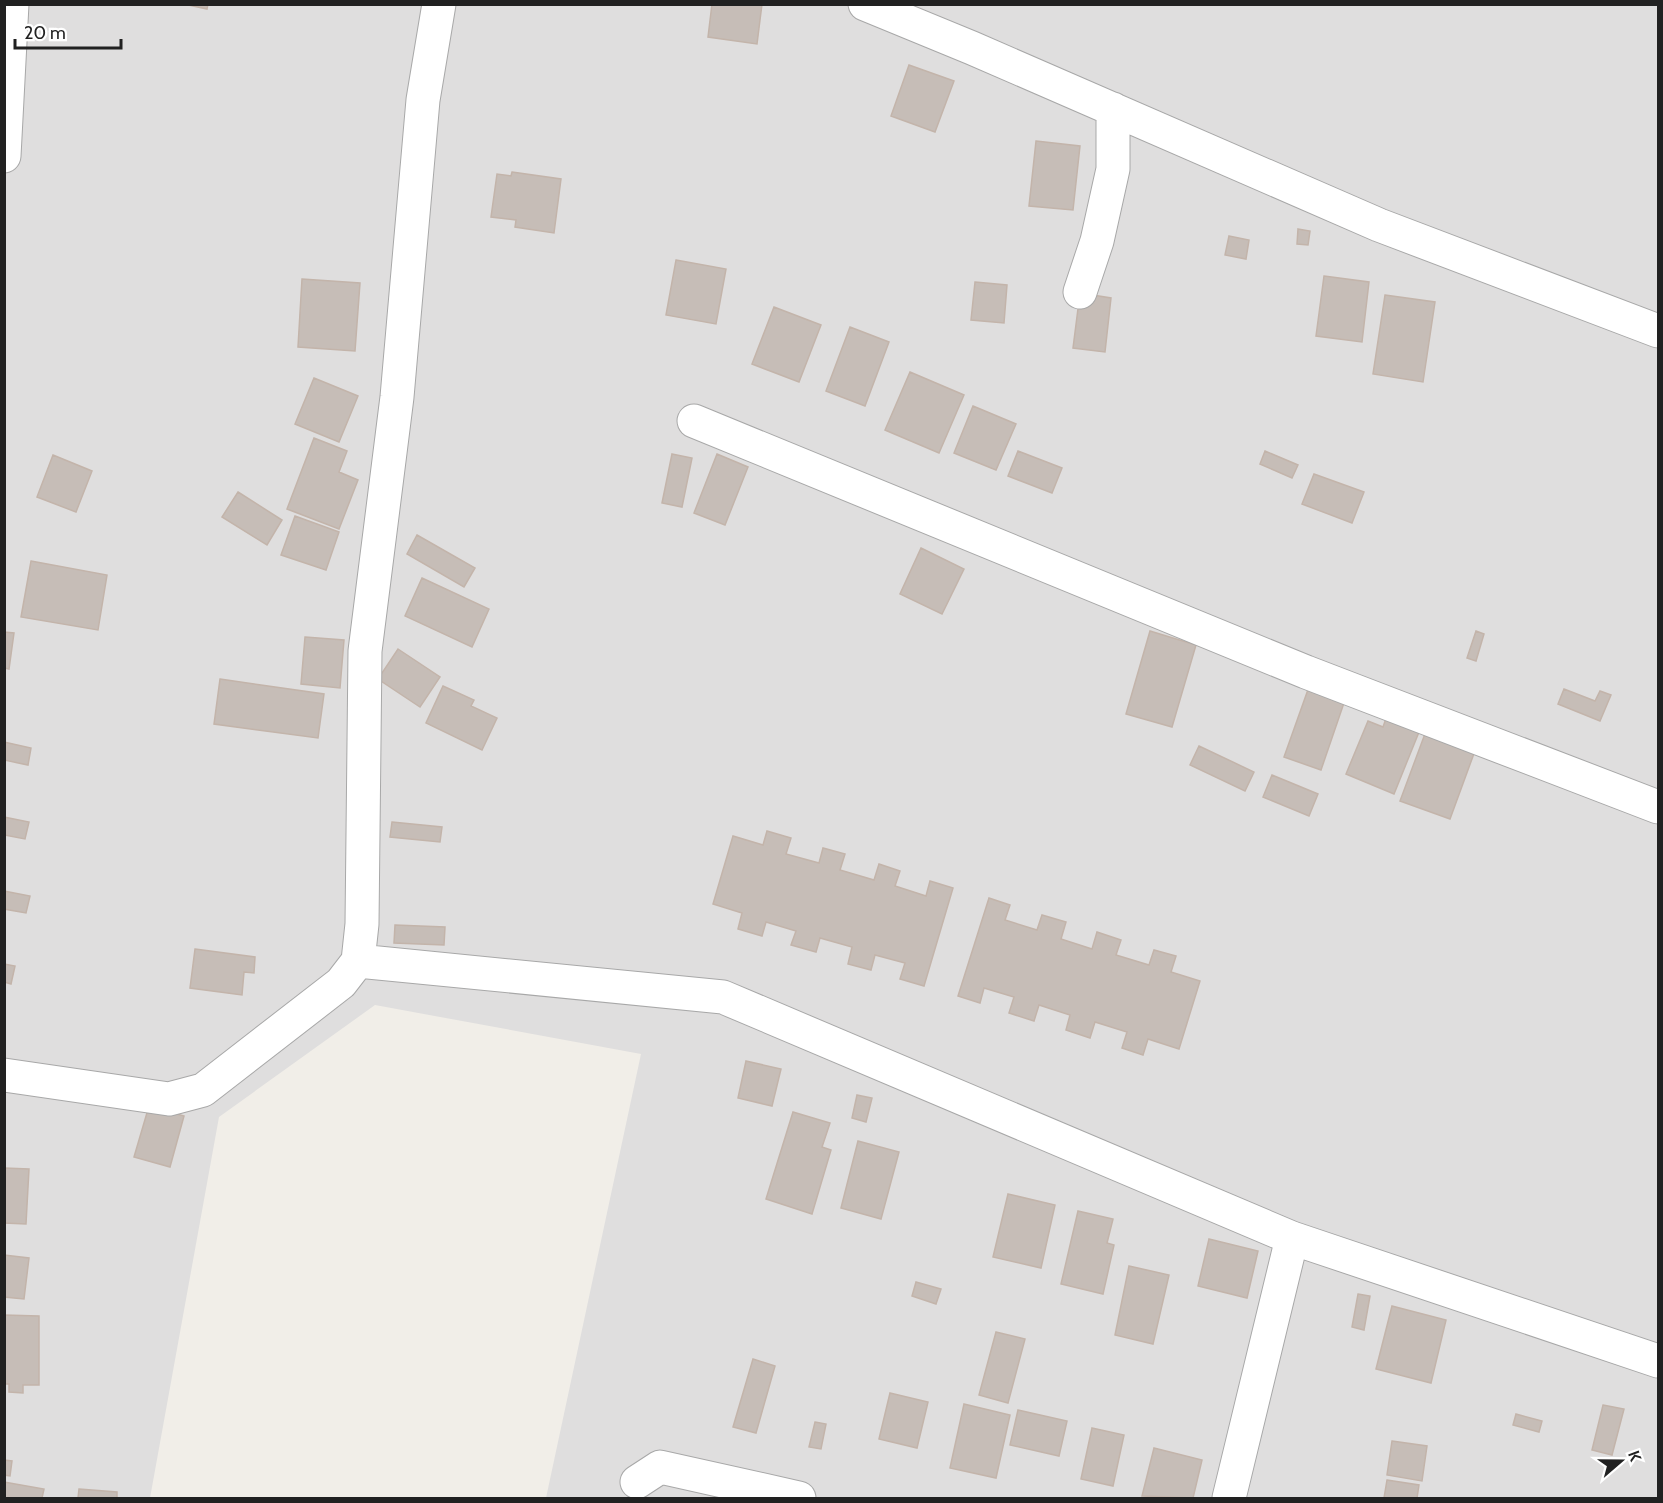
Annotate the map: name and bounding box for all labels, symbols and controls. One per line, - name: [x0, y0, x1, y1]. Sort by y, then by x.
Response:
- scale bar: [15, 12, 122, 50]
- text: 20 m: [24, 22, 66, 44]
- north arrow: [1591, 1431, 1651, 1491]
- text: K: [1624, 1448, 1645, 1464]

